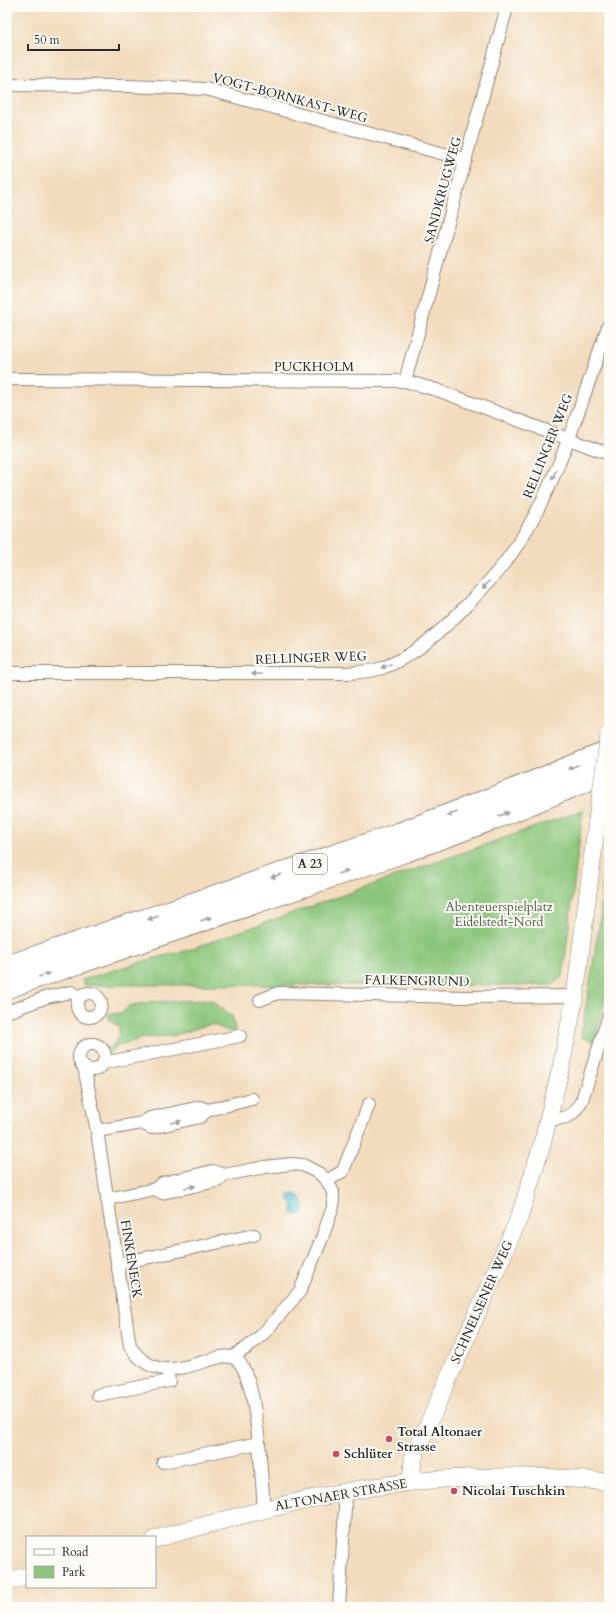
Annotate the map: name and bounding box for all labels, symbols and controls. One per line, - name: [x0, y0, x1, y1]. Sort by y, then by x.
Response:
- scale bar: [28, 26, 119, 52]
- text: 50 m: [34, 32, 61, 48]
- street label: VOGT-BORNKAST-WEG: [210, 69, 370, 127]
- street label: SANDKRUGWEG: [420, 135, 466, 245]
- street label: PUCKHOLM: [274, 358, 354, 376]
- street label: RELLINGER WEG: [519, 391, 577, 501]
- one-way arrow: [551, 470, 557, 482]
- one-way arrow: [481, 580, 491, 590]
- street label: RELLINGER WEG: [255, 647, 367, 669]
- one-way arrow: [380, 663, 391, 669]
- one-way arrow: [250, 671, 263, 677]
- one-way arrow: [567, 765, 579, 771]
- one-way arrow: [499, 810, 511, 816]
- one-way arrow: [445, 812, 457, 818]
- road number: A 23: [293, 854, 327, 874]
- one-way arrow: [337, 869, 349, 875]
- one-way arrow: [270, 873, 282, 879]
- park label: Abenteuerspielplatz Eidelstedt-Nord: [445, 898, 553, 931]
- one-way arrow: [147, 915, 159, 921]
- one-way arrow: [201, 916, 213, 922]
- one-way arrow: [38, 971, 50, 977]
- street label: FALKENGRUND: [364, 971, 470, 991]
- one-way arrow: [170, 1119, 182, 1125]
- one-way arrow: [184, 1183, 196, 1189]
- street label: FINKENECK: [116, 1218, 146, 1300]
- street label: SCHNELSENER WEG: [447, 1238, 517, 1366]
- place label: Total Altonaer Strasse: [397, 1423, 483, 1456]
- marker: Total Altonaer Strasse: [384, 1434, 394, 1444]
- place label: Schlüter: [344, 1445, 393, 1463]
- marker: Schlüter: [331, 1449, 341, 1459]
- street label: ALTONAER STRASSE: [273, 1474, 409, 1516]
- place label: Nicolai Tuschkin: [462, 1482, 566, 1500]
- marker: Nicolai Tuschkin: [449, 1486, 459, 1496]
- legend: [26, 1536, 156, 1588]
- text: Road: [62, 1544, 89, 1560]
- text: Park: [62, 1564, 86, 1580]

